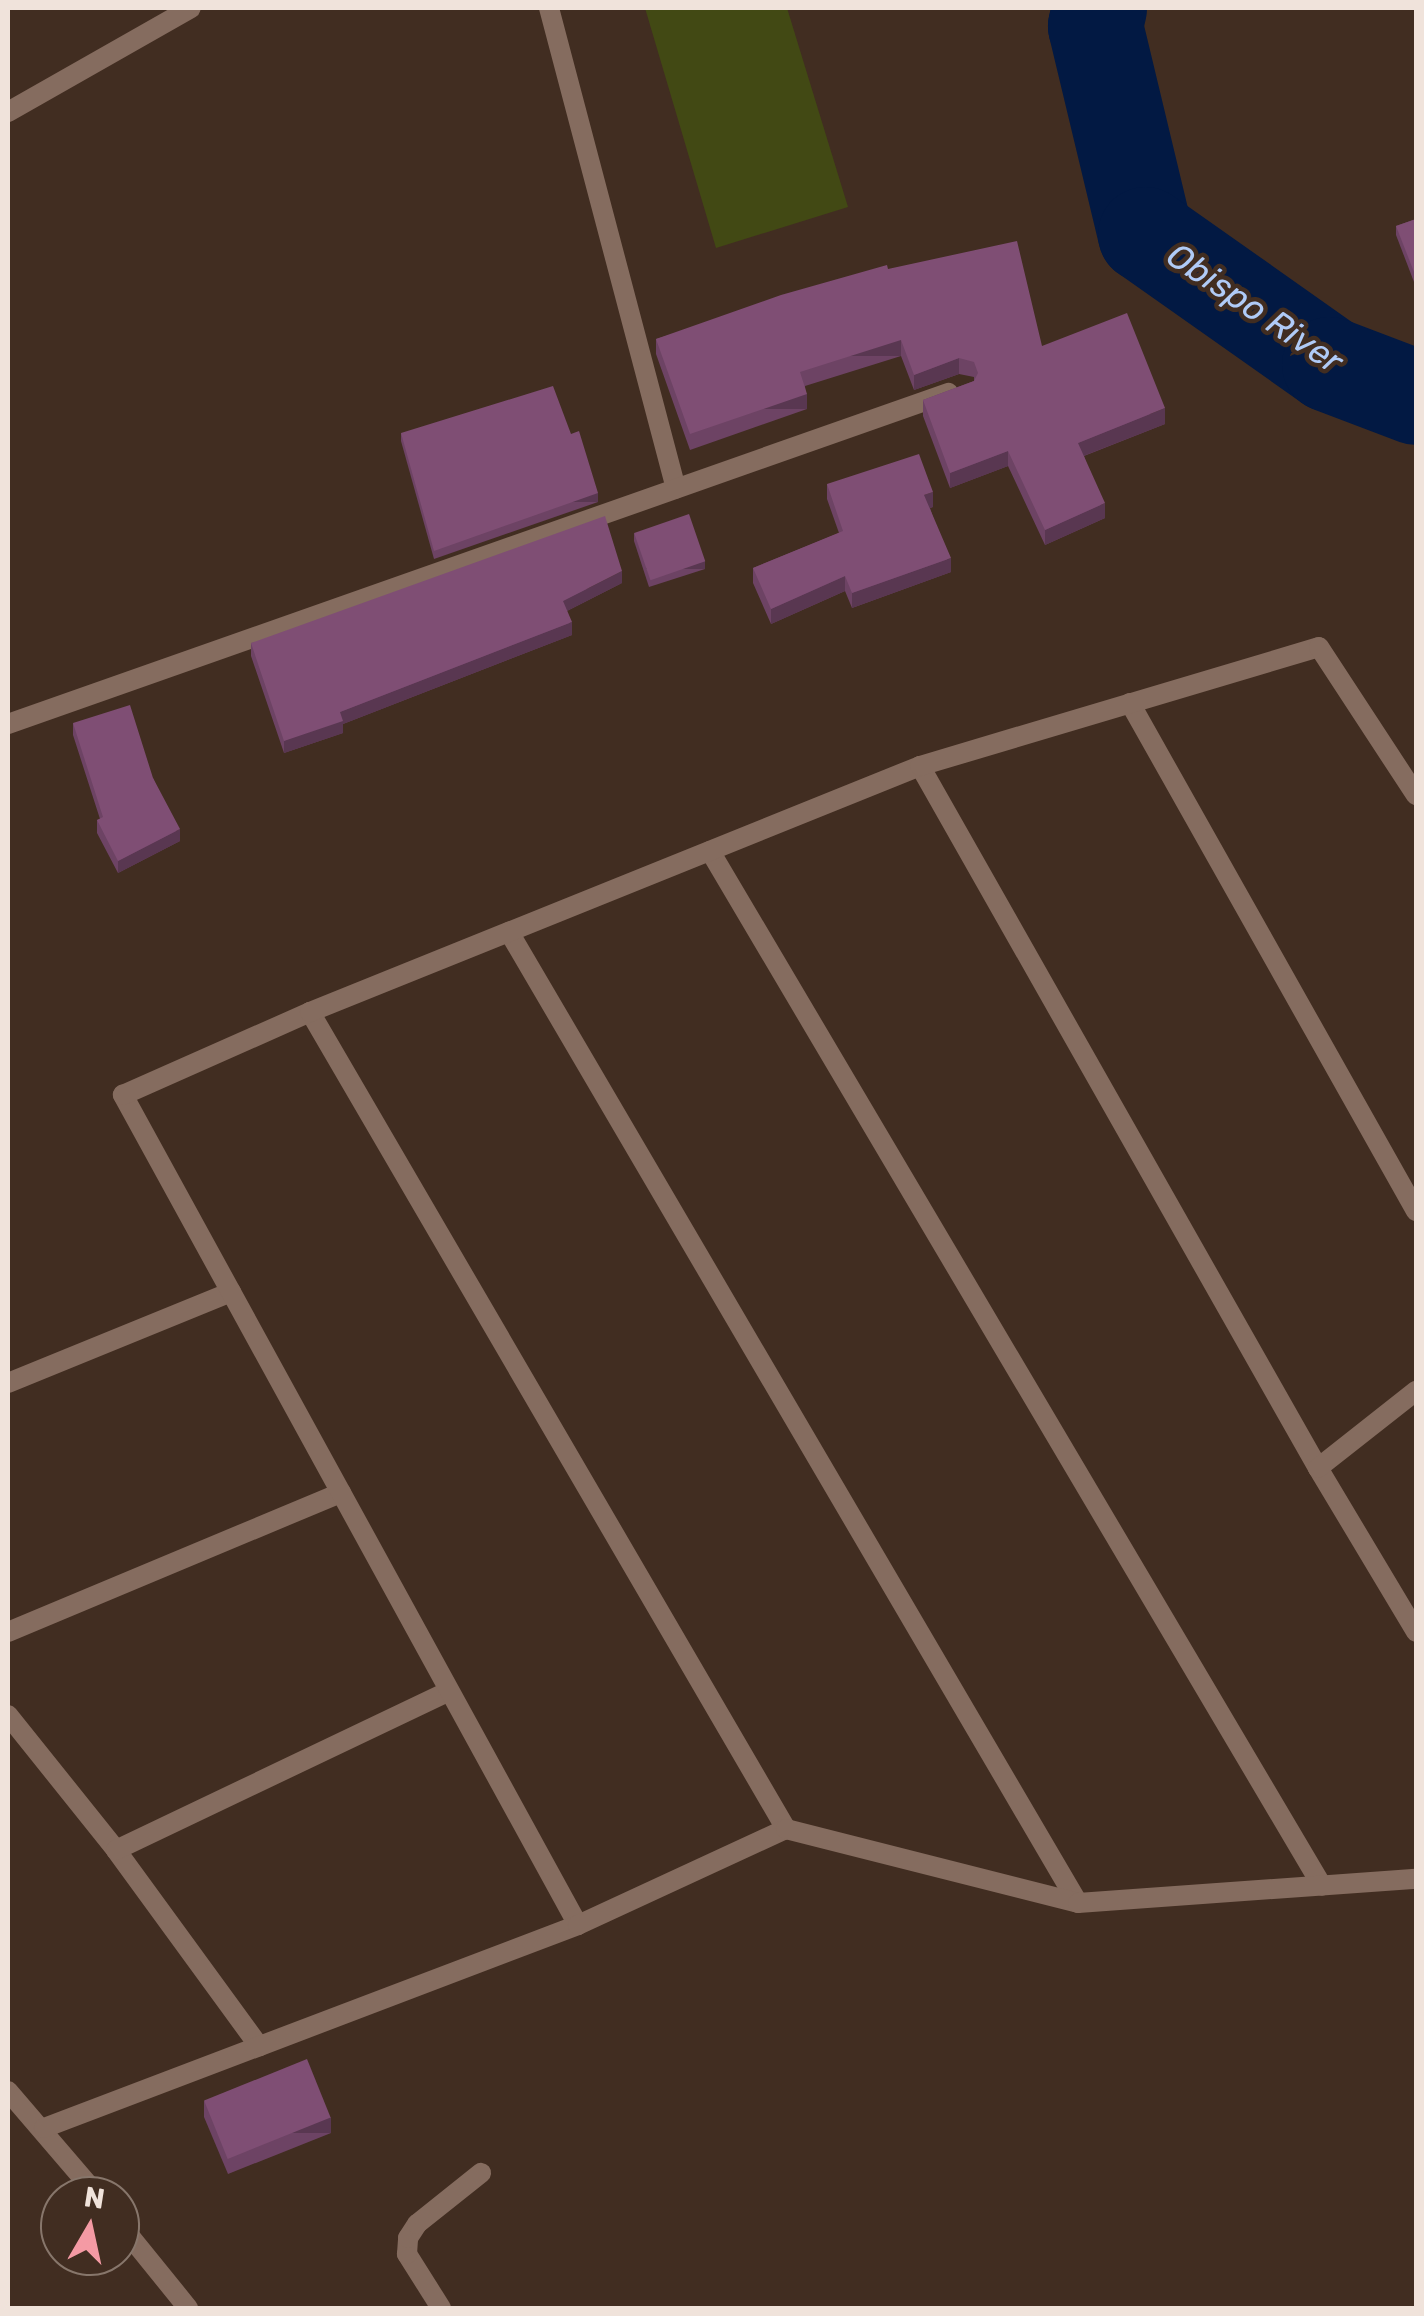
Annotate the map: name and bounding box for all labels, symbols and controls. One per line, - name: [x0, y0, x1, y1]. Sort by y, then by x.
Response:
- water label: Obispo River: [1159, 234, 1351, 382]
- north arrow: [40, 2176, 140, 2276]
- text: N: [82, 2180, 107, 2216]

